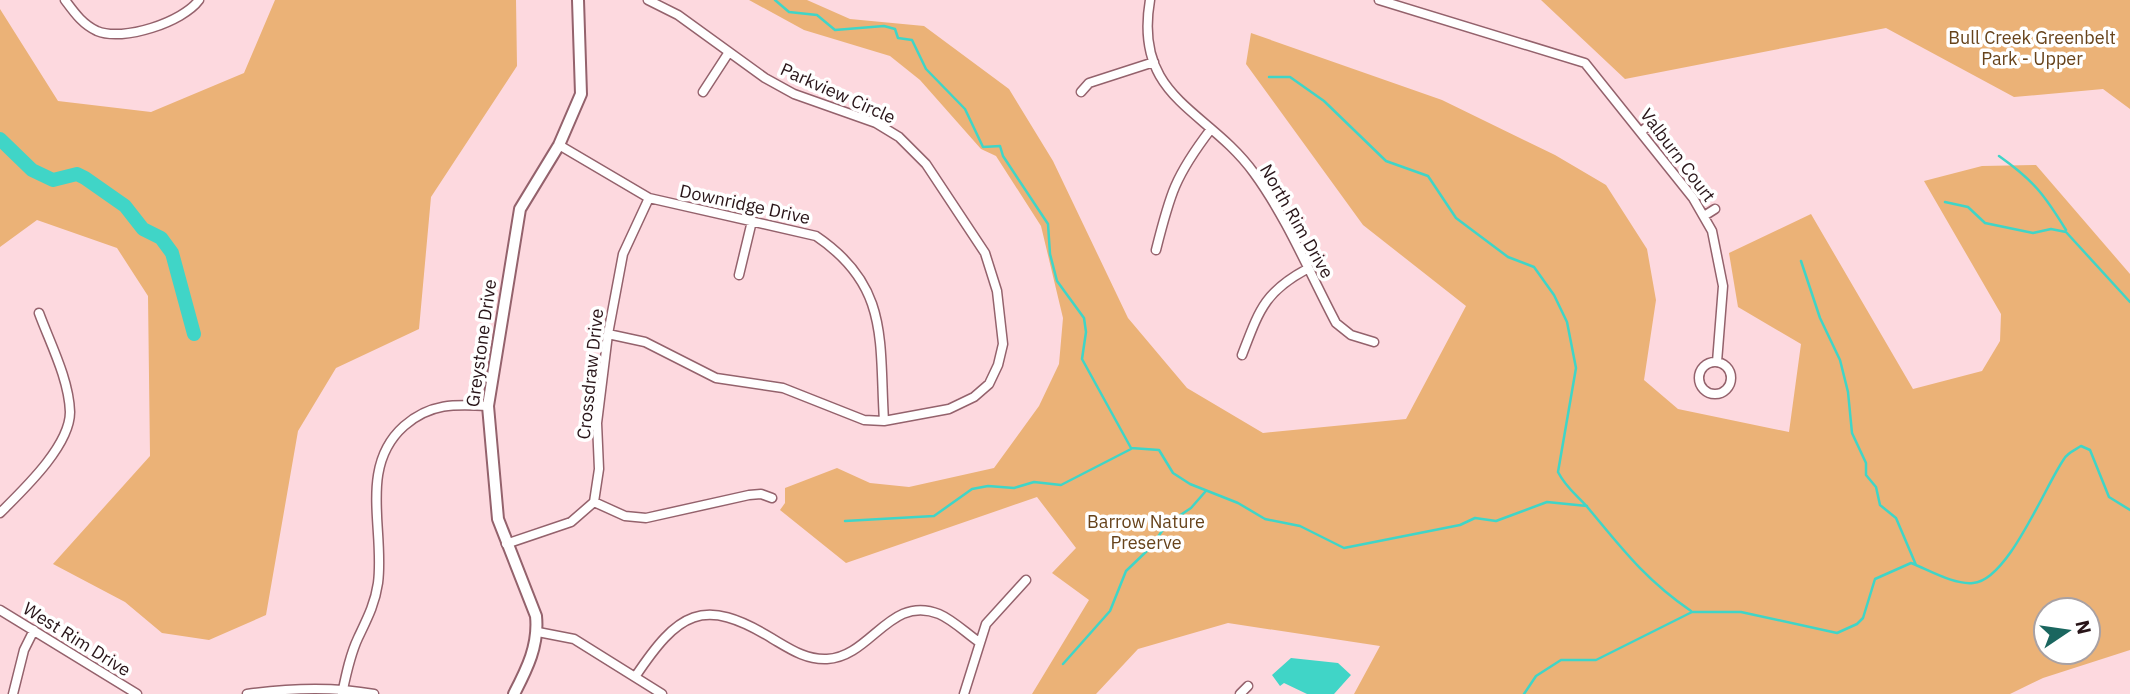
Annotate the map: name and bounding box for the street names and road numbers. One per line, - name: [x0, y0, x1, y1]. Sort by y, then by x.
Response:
- street label: Parkview Circle: [777, 57, 899, 129]
- street label: Valburn Court: [1635, 104, 1721, 206]
- street label: North Rim Drive: [1255, 160, 1339, 282]
- street label: Downridge Drive: [678, 179, 813, 229]
- street label: Greystone Drive: [461, 277, 501, 408]
- street label: Crossdraw Drive: [572, 307, 608, 441]
- street label: West Rim Drive: [19, 597, 135, 681]

